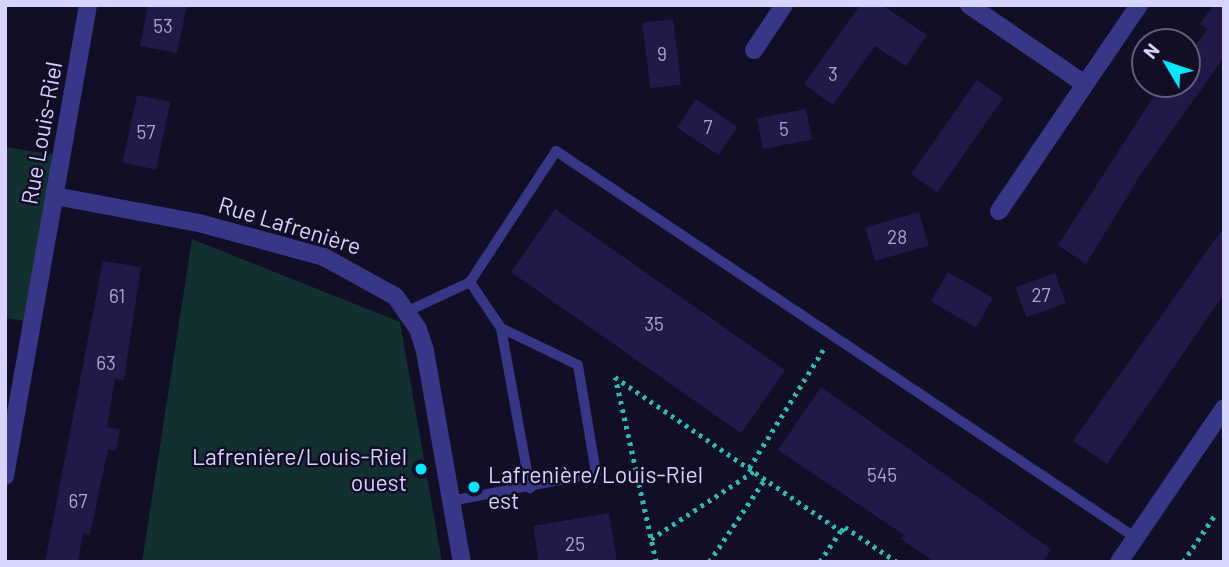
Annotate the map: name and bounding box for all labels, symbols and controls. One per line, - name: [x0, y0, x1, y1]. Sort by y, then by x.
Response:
- house number: 53: [153, 15, 173, 37]
- north arrow: [1131, 28, 1201, 98]
- text: N: [1138, 39, 1164, 63]
- house number: 9: [657, 43, 667, 65]
- street label: Rue Louis-Riel: [15, 59, 67, 207]
- house number: 3: [828, 63, 838, 85]
- house number: 7: [704, 116, 712, 138]
- house number: 5: [779, 118, 789, 140]
- house number: 57: [137, 121, 155, 143]
- street label: Rue Lafrenière: [215, 190, 365, 260]
- house number: 28: [887, 226, 907, 248]
- house number: 27: [1031, 284, 1051, 306]
- house number: 61: [109, 285, 125, 307]
- house number: 35: [644, 313, 664, 335]
- house number: 63: [96, 352, 116, 374]
- place label: Lafrenière/Louis-Riel ouest: [192, 442, 407, 496]
- place label: Lafrenière/Louis-Riel est: [488, 460, 703, 514]
- marker: Lafrenière/Louis-Riel ouest: [413, 461, 429, 477]
- house number: 545: [867, 464, 897, 486]
- marker: Lafrenière/Louis-Riel est: [466, 479, 482, 495]
- house number: 67: [69, 490, 87, 512]
- house number: 25: [565, 533, 585, 555]

